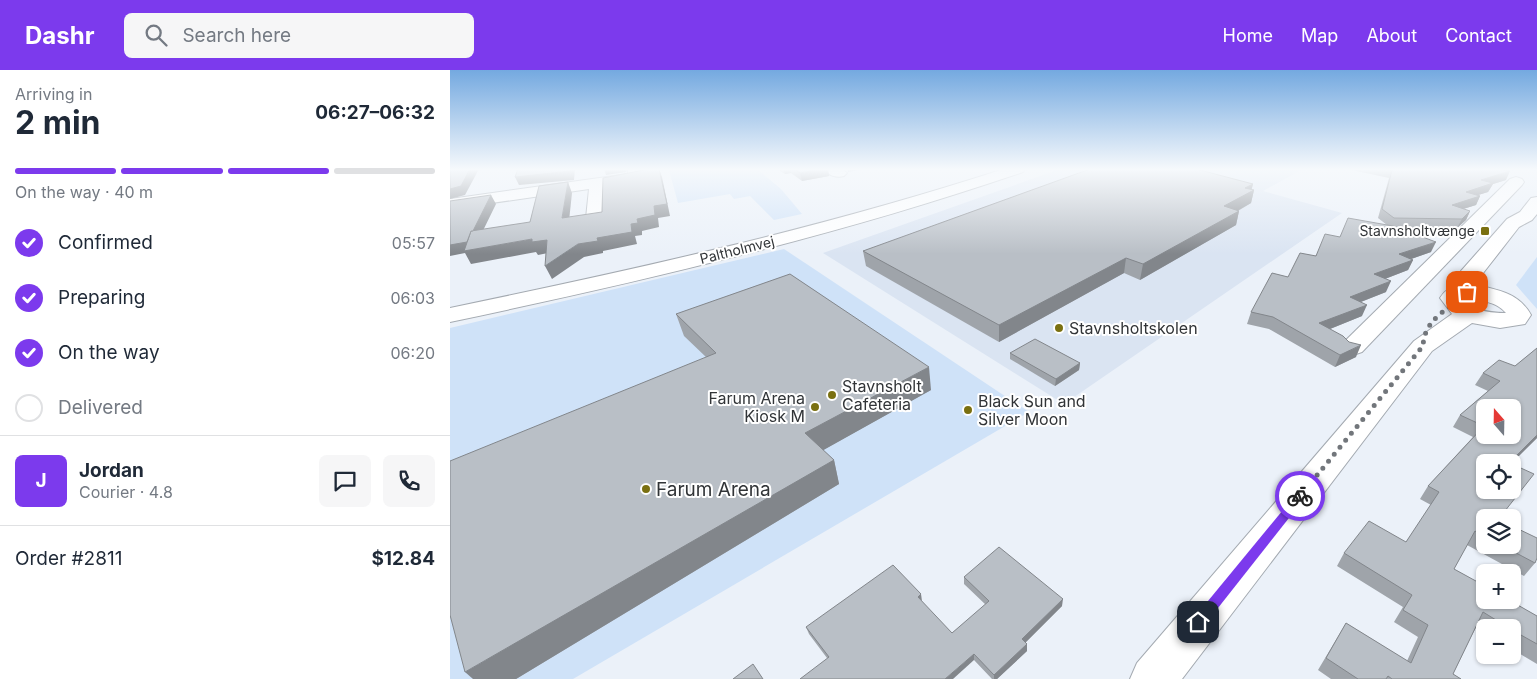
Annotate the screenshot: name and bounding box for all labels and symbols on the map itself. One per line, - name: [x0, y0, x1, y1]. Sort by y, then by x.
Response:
- place label: Stavnsholtvænge: [1359, 222, 1475, 239]
- marker: Stavnsholtvænge: [1479, 225, 1491, 237]
- street label: Paltholmvej: [698, 232, 776, 267]
- pin: [1446, 271, 1488, 313]
- place label: Stavnsholtskolen: [1069, 318, 1198, 338]
- marker: Stavnsholtskolen: [1053, 322, 1065, 334]
- place label: Stavnsholt Cafeteria: [842, 376, 922, 414]
- place label: Farum Arena Kiosk M: [708, 388, 805, 426]
- marker: Stavnsholt Cafeteria: [826, 389, 838, 401]
- place label: Black Sun and Silver Moon: [978, 391, 1086, 429]
- north arrow: [1476, 399, 1521, 444]
- marker: Farum Arena Kiosk M: [809, 401, 821, 413]
- marker: Black Sun and Silver Moon: [962, 404, 974, 416]
- courier: [1275, 471, 1325, 521]
- place label: Farum Arena: [656, 478, 771, 501]
- marker: Farum Arena: [640, 483, 652, 495]
- pin: [1177, 601, 1219, 643]

